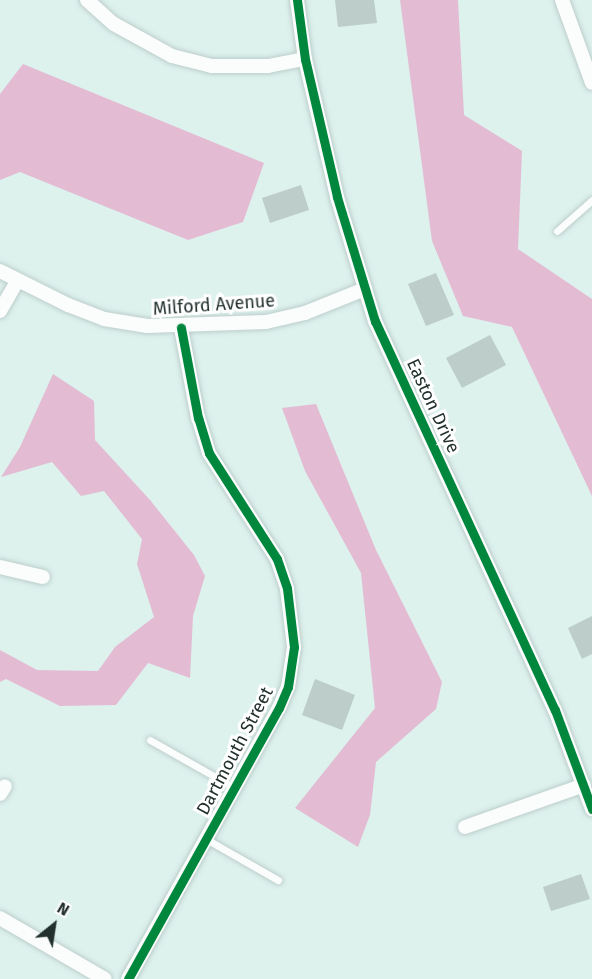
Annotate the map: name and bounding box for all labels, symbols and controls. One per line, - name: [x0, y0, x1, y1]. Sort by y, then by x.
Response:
- street label: Milford Avenue: [152, 290, 276, 320]
- street label: Easton Drive: [402, 355, 464, 457]
- street label: Dartmouth Street: [192, 683, 278, 819]
- north arrow: [24, 895, 84, 955]
- text: N: [54, 898, 73, 920]

